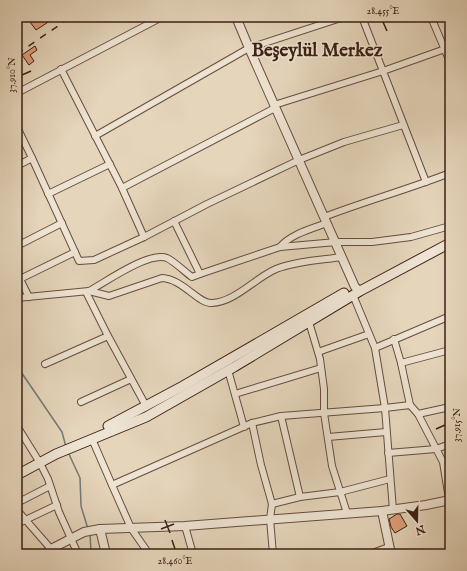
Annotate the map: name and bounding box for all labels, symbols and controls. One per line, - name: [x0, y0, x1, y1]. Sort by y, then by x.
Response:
- text: 28.455°E: [366, 5, 400, 18]
- district label: Beşeylül Merkez: [251, 39, 383, 63]
- text: 37.910°N: [6, 57, 19, 93]
- text: 37.915°N: [451, 408, 464, 442]
- north arrow: [397, 501, 437, 541]
- text: N: [413, 521, 428, 538]
- text: 28.460°E: [158, 555, 193, 568]

